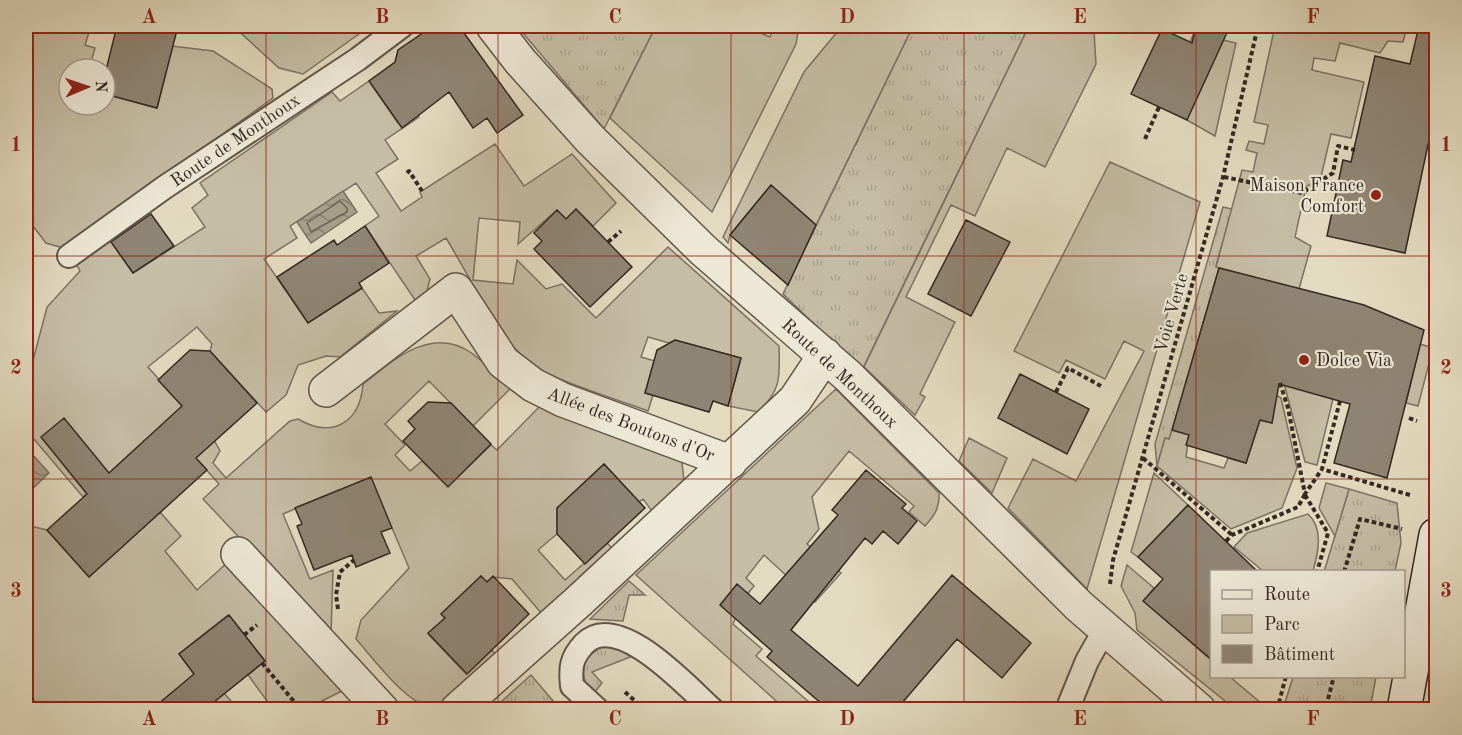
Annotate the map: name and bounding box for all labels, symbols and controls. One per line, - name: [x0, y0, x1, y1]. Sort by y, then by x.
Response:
- text: A: [141, 8, 157, 28]
- text: B: [375, 8, 389, 28]
- text: C: [608, 8, 622, 28]
- text: D: [839, 8, 855, 28]
- text: E: [1073, 8, 1087, 28]
- text: F: [1306, 8, 1320, 28]
- north arrow: [57, 57, 117, 117]
- text: N: [92, 80, 108, 94]
- street label: Route de Monthoux: [168, 91, 303, 191]
- text: 1: [10, 136, 22, 156]
- text: 1: [1440, 136, 1452, 156]
- place label: Maison France Comfort: [1249, 177, 1364, 216]
- marker: Maison France Comfort: [1369, 188, 1383, 202]
- street label: Voie Verte: [1152, 272, 1192, 355]
- street label: Route de Monthoux: [778, 315, 901, 432]
- place label: Dolce Via: [1316, 352, 1392, 370]
- marker: Dolce Via: [1297, 353, 1311, 367]
- text: 2: [10, 359, 22, 379]
- text: 2: [1440, 359, 1452, 379]
- street label: Allée des Boutons d'Or: [544, 385, 718, 465]
- legend: [1210, 570, 1405, 678]
- text: 3: [10, 582, 22, 602]
- text: 3: [1440, 582, 1452, 602]
- text: Route: [1264, 586, 1310, 604]
- text: Parc: [1264, 616, 1300, 634]
- text: Bâtiment: [1264, 646, 1335, 664]
- text: A: [141, 710, 157, 730]
- text: B: [375, 710, 389, 730]
- text: C: [608, 710, 622, 730]
- text: D: [839, 710, 855, 730]
- text: E: [1073, 710, 1087, 730]
- text: F: [1306, 710, 1320, 730]

